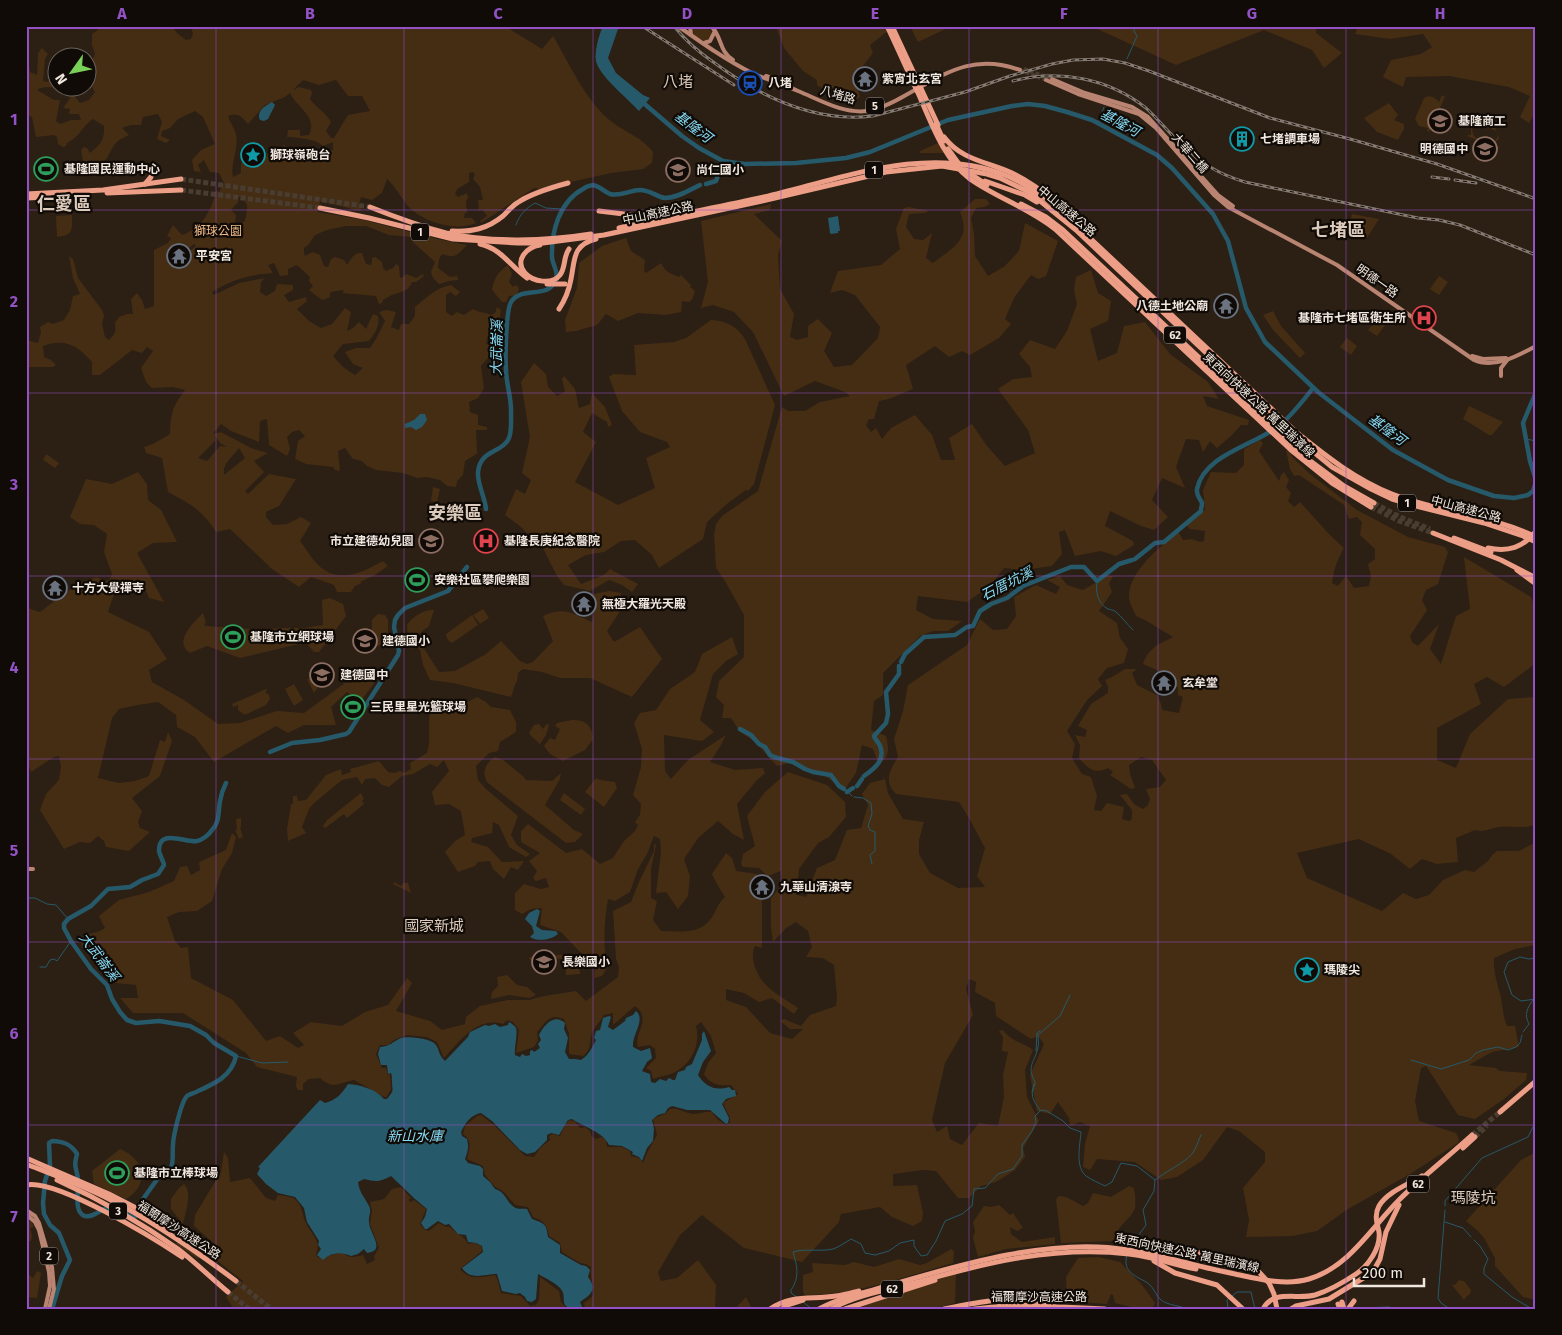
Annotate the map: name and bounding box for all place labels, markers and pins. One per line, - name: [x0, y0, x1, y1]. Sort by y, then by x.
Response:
- temple icon: 紫宵北玄宮: [852, 66, 878, 92]
- station icon: 八堵: [737, 70, 763, 96]
- place label: 紫宵北玄宮: [882, 72, 942, 86]
- place label: 八堵: [768, 76, 792, 90]
- school or university icon: 基隆商工: [1427, 108, 1453, 134]
- place label: 基隆商工: [1458, 114, 1506, 128]
- building icon: 七堵調車場: [1229, 126, 1255, 152]
- place label: 七堵調車場: [1260, 132, 1320, 146]
- school or university icon: 明德國中: [1472, 136, 1498, 162]
- place icon: 獅球嶺砲台: [240, 142, 266, 168]
- place label: 明德國中: [1420, 142, 1468, 156]
- place label: 獅球嶺砲台: [270, 148, 330, 162]
- sports icon: 基隆國民運動中心: [33, 156, 59, 182]
- school or university icon: 尚仁國小: [665, 157, 691, 183]
- place label: 基隆國民運動中心: [64, 162, 160, 176]
- place label: 尚仁國小: [696, 163, 744, 177]
- temple icon: 平安宮: [166, 243, 192, 269]
- place label: 平安宮: [196, 249, 232, 263]
- temple icon: 八德土地公廟: [1213, 293, 1239, 319]
- place label: 八德土地公廟: [1136, 299, 1208, 313]
- hospital icon: 基隆市七堵區衛生所: [1411, 305, 1437, 331]
- place label: 基隆市七堵區衛生所: [1298, 311, 1406, 325]
- school or university icon: 市立建德幼兒園: [418, 528, 444, 554]
- hospital icon: 基隆長庚紀念醫院: [473, 528, 499, 554]
- place label: 市立建德幼兒園: [330, 534, 414, 548]
- place label: 基隆長庚紀念醫院: [504, 534, 600, 548]
- sports icon: 安樂社區攀爬樂園: [404, 567, 430, 593]
- place label: 安樂社區攀爬樂園: [434, 573, 530, 587]
- temple icon: 十方大覺禪寺: [42, 575, 68, 601]
- place label: 十方大覺禪寺: [72, 581, 144, 595]
- temple icon: 無極大羅光天殿: [571, 591, 597, 617]
- place label: 無極大羅光天殿: [602, 597, 686, 611]
- sports icon: 基隆市立網球場: [220, 624, 246, 650]
- school or university icon: 建德國小: [352, 628, 378, 654]
- place label: 基隆市立網球場: [250, 630, 334, 644]
- place label: 建德國小: [382, 634, 430, 648]
- school or university icon: 建德國中: [309, 662, 335, 688]
- place label: 建德國中: [340, 668, 388, 682]
- temple icon: 玄牟堂: [1151, 670, 1177, 696]
- place label: 玄牟堂: [1182, 676, 1218, 690]
- sports icon: 三民里星光籃球場: [340, 694, 366, 720]
- place label: 三民里星光籃球場: [370, 700, 466, 714]
- temple icon: 九華山清湶寺: [749, 874, 775, 900]
- place label: 九華山清湶寺: [780, 880, 852, 894]
- school or university icon: 長樂國小: [531, 949, 557, 975]
- place label: 長樂國小: [562, 955, 610, 969]
- place icon: 瑪陵尖: [1294, 957, 1320, 983]
- place label: 瑪陵尖: [1324, 963, 1360, 977]
- sports icon: 基隆市立棒球場: [104, 1160, 130, 1186]
- place label: 基隆市立棒球場: [134, 1166, 218, 1180]

